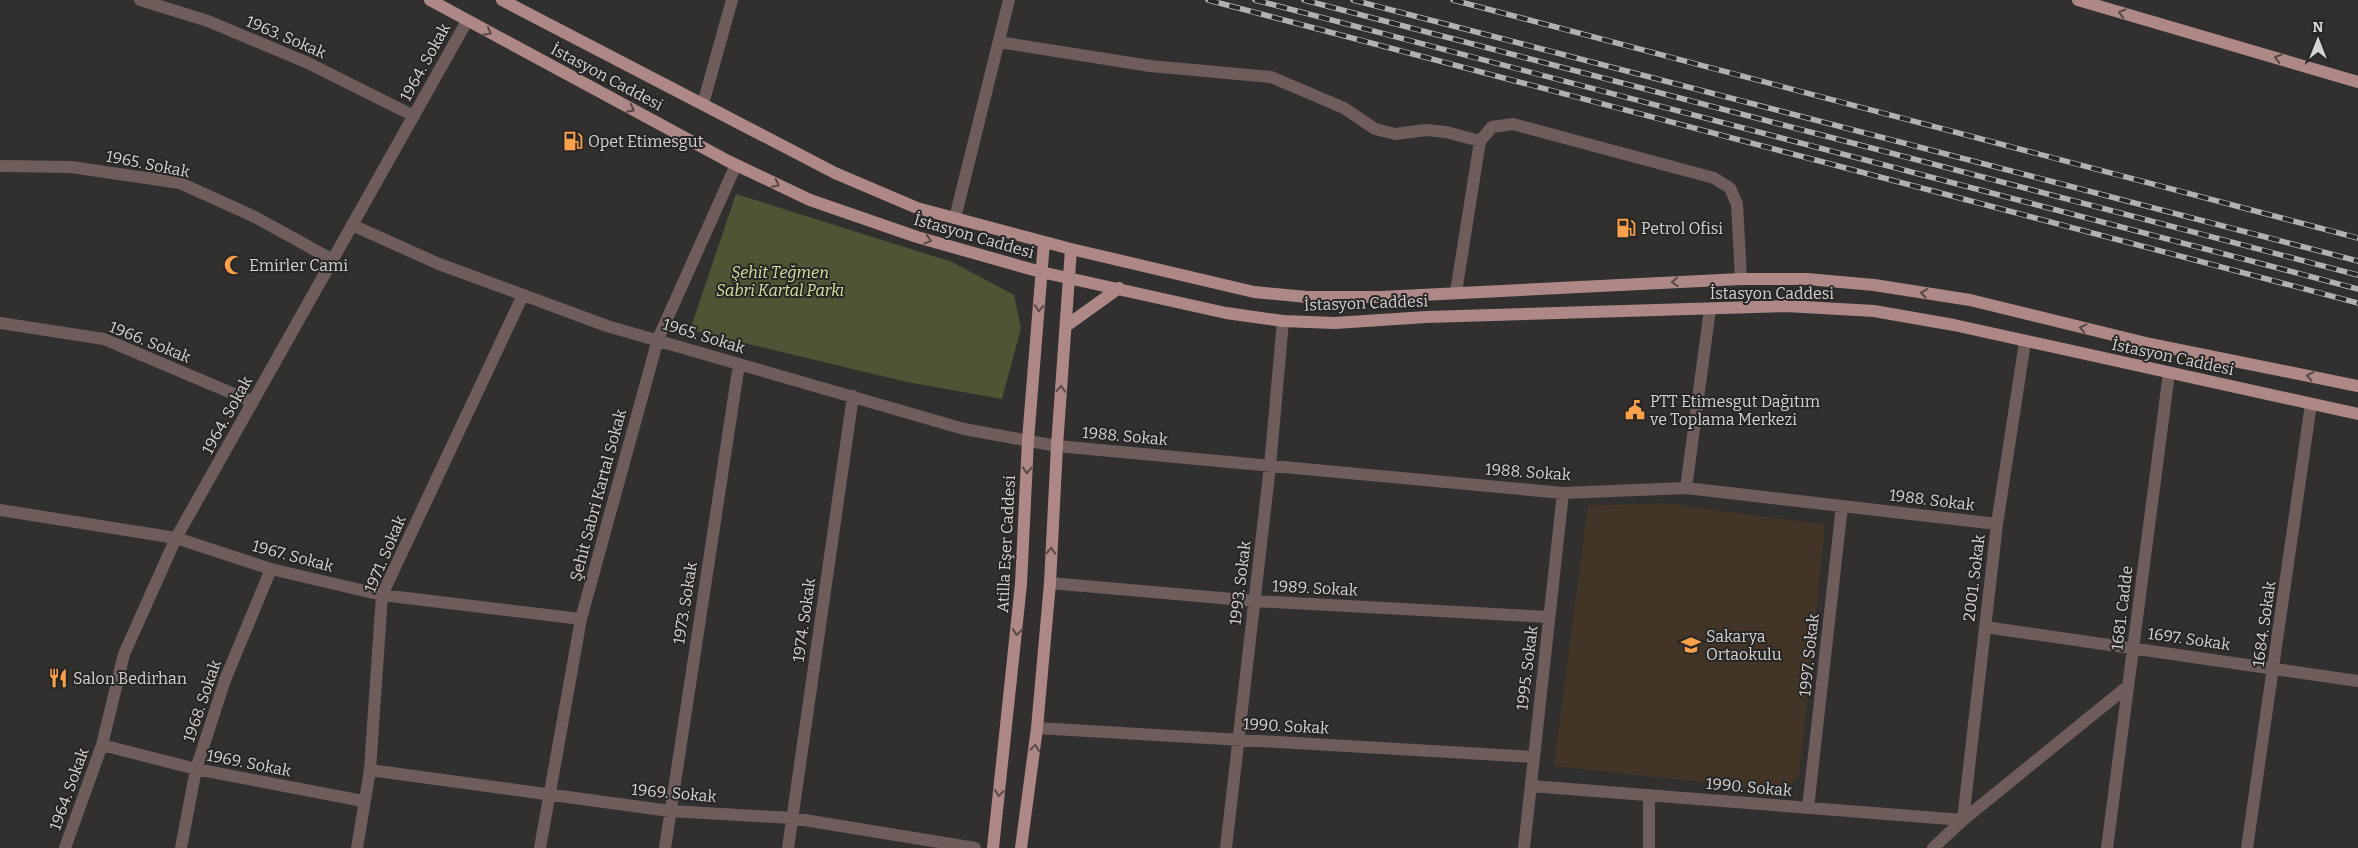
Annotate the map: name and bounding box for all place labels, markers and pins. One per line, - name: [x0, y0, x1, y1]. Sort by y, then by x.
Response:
- fuel station icon: Opet Etimesgut: [562, 130, 584, 152]
- place label: Opet Etimesgut: [588, 132, 704, 151]
- fuel station icon: Petrol Ofisi: [1615, 217, 1637, 239]
- place label: Petrol Ofisi: [1641, 219, 1723, 238]
- mosque icon: Emirler Cami: [223, 254, 245, 276]
- place label: Emirler Cami: [249, 256, 348, 275]
- place label: PTT Etimesgut Dağıtım ve Toplama Merkezi: [1649, 392, 1820, 429]
- public building icon: PTT Etimesgut Dağıtım ve Toplama Merkezi: [1624, 399, 1646, 421]
- place label: Sakarya Ortaokulu: [1706, 627, 1782, 664]
- school or university icon: Sakarya Ortaokulu: [1680, 634, 1702, 656]
- restaurant icon: Salon Bedirhan: [47, 667, 69, 689]
- place label: Salon Bedirhan: [73, 669, 187, 688]

